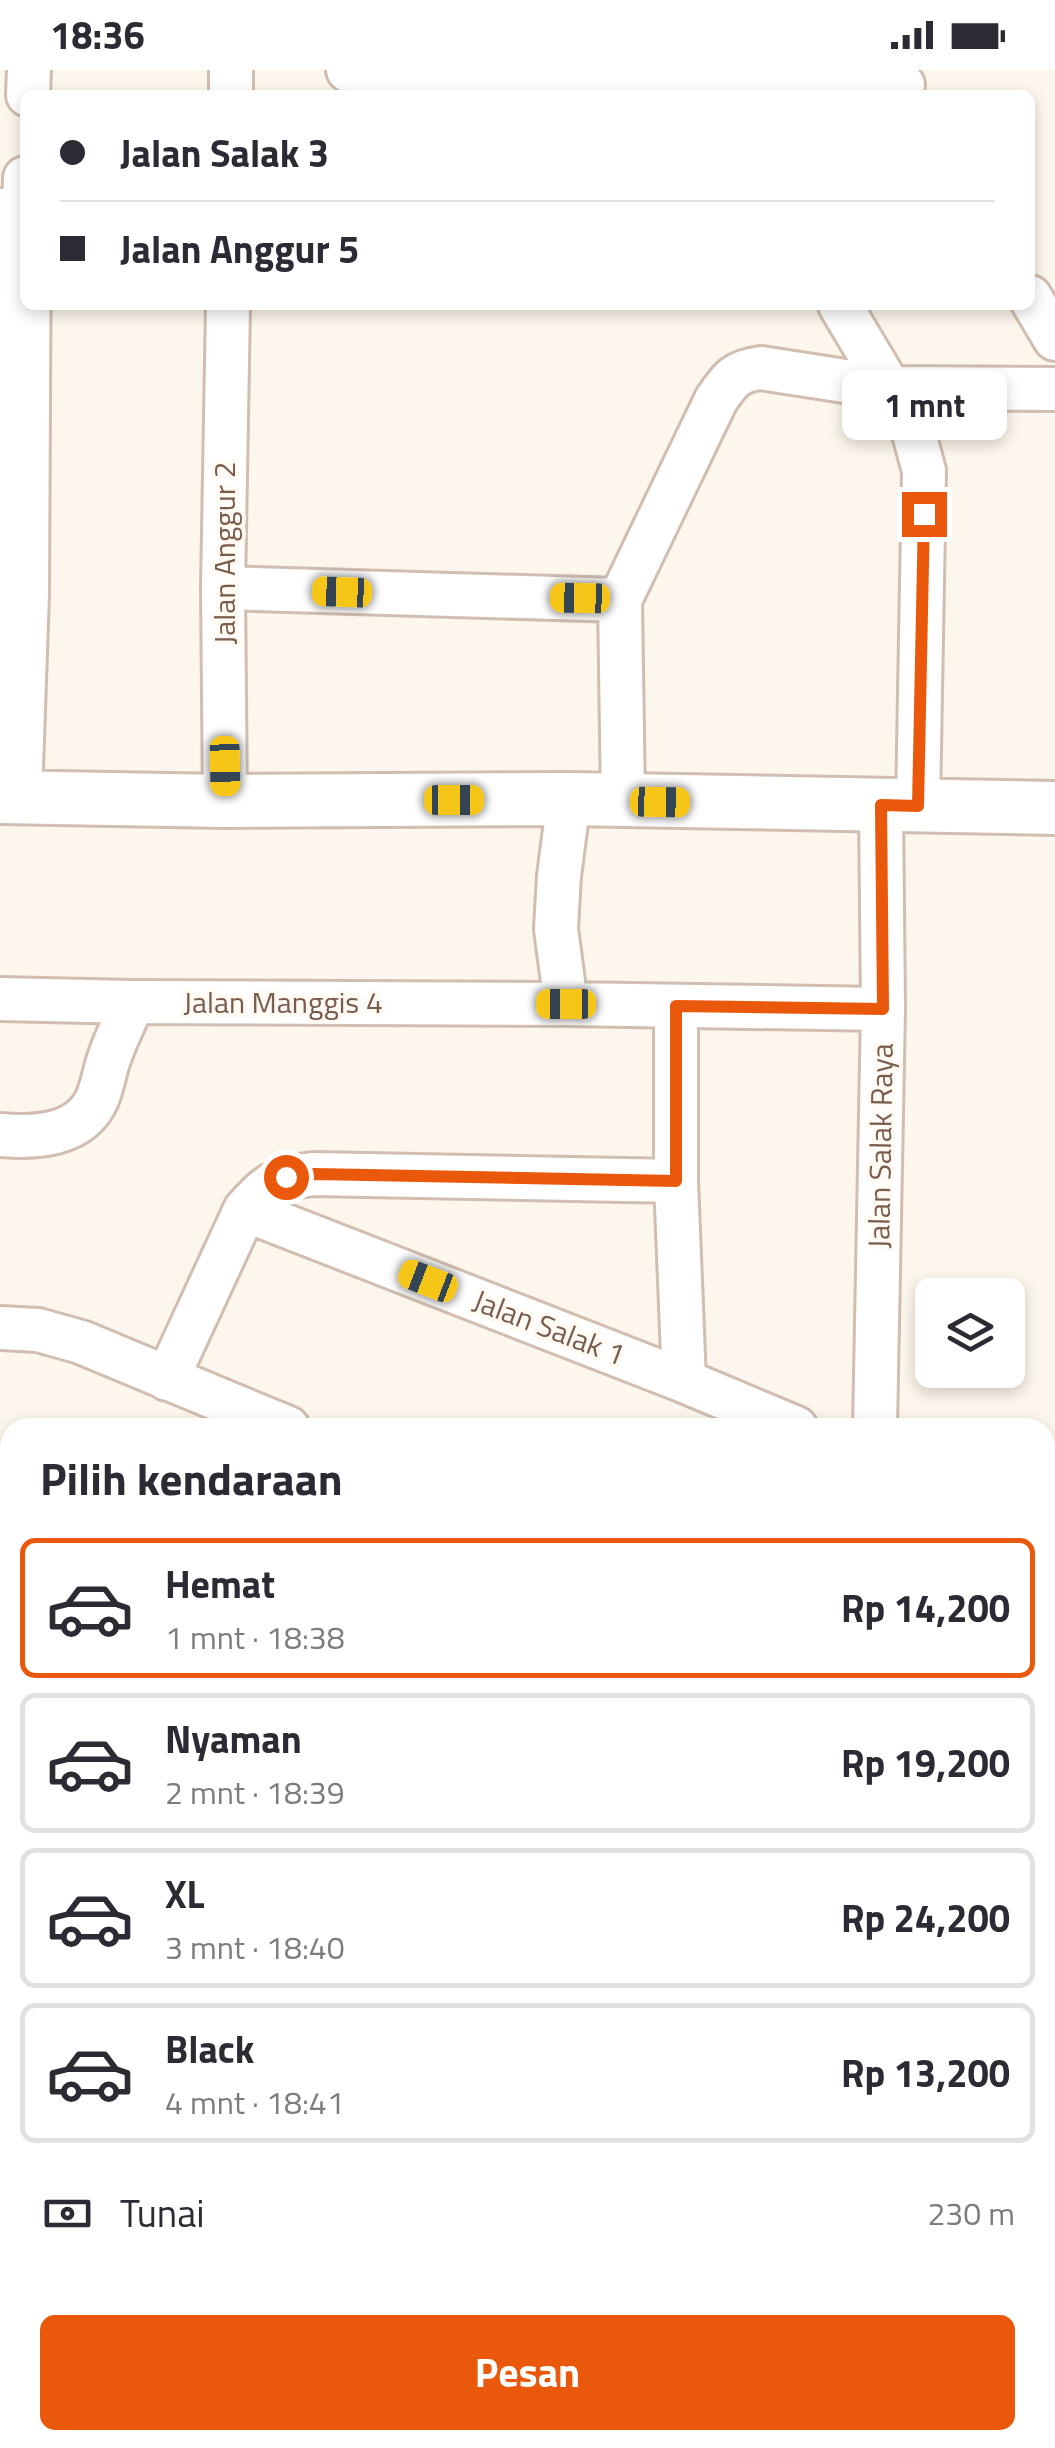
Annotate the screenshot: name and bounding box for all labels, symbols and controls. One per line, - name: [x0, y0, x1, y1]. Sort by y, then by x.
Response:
- text: 18:36: [50, 6, 145, 64]
- text: Jalan Salak 3: [120, 124, 329, 182]
- text: Jalan Anggur 5: [120, 220, 359, 278]
- callout: 1 mnt: [842, 369, 1006, 439]
- text: 1 mnt: [884, 381, 965, 429]
- street label: Jalan Anggur 2: [201, 462, 247, 644]
- route end: [902, 492, 947, 537]
- car: [311, 576, 373, 608]
- car: [550, 582, 610, 614]
- car: [209, 736, 241, 796]
- car: [424, 785, 484, 815]
- car: [630, 786, 690, 818]
- street label: Jalan Manggis 4: [183, 979, 383, 1025]
- car: [536, 989, 596, 1019]
- street label: Jalan Salak Raya: [855, 1043, 905, 1249]
- route start: [264, 1155, 309, 1200]
- car: [395, 1256, 461, 1306]
- street label: Jalan Salak 1: [467, 1277, 632, 1377]
- map controls: [915, 1278, 1025, 1388]
- button: layers: [915, 1278, 1025, 1388]
- text: Pilih kendaraan: [40, 1444, 343, 1512]
- text: Hemat: [165, 1555, 275, 1613]
- icon: car: [45, 1563, 135, 1653]
- text: Rp 14,200: [841, 1579, 1010, 1637]
- text: 1 mnt · 18:38: [165, 1613, 345, 1661]
- text: Nyaman: [165, 1710, 302, 1768]
- icon: car: [45, 1718, 135, 1808]
- text: Rp 19,200: [841, 1734, 1010, 1792]
- text: 2 mnt · 18:39: [165, 1768, 345, 1816]
- text: XL: [165, 1865, 205, 1923]
- icon: car: [45, 1873, 135, 1963]
- text: Rp 24,200: [841, 1889, 1010, 1947]
- text: 3 mnt · 18:40: [165, 1923, 345, 1971]
- text: Black: [165, 2020, 254, 2078]
- icon: car: [45, 2028, 135, 2118]
- text: Rp 13,200: [841, 2044, 1010, 2102]
- text: 4 mnt · 18:41: [165, 2078, 345, 2126]
- text: Tunai: [120, 2184, 205, 2242]
- icon: cash: [40, 2186, 95, 2241]
- text: 230 m: [927, 2189, 1015, 2237]
- button: Pesan: [40, 2315, 1015, 2430]

